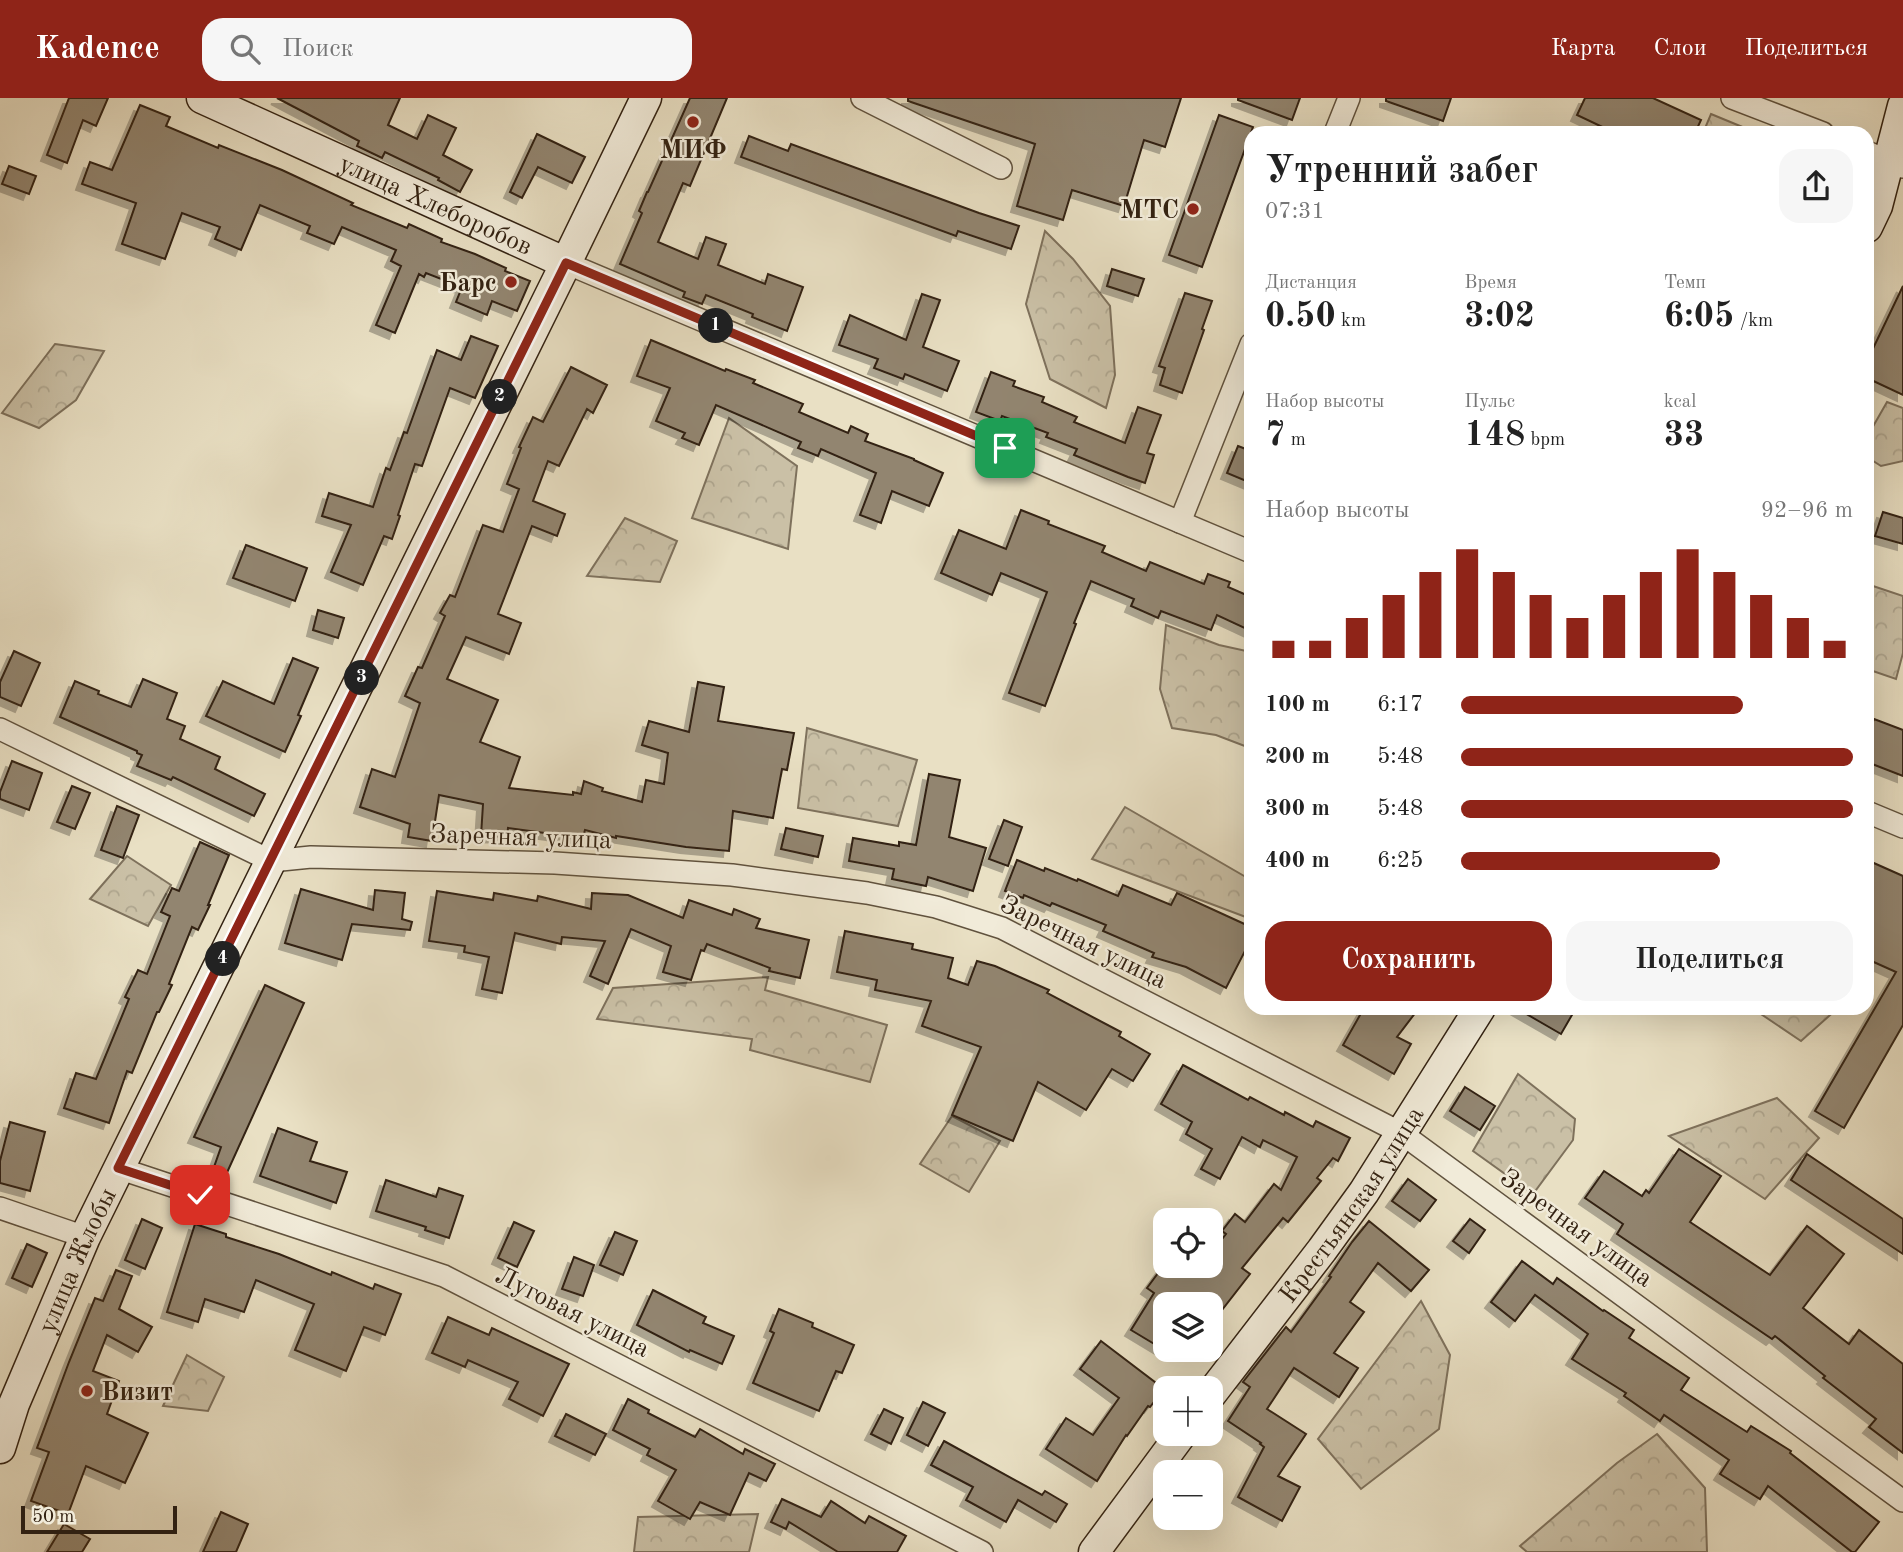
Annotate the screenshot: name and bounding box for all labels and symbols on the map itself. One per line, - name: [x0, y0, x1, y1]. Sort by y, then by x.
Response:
- marker: МИФ: [685, 114, 701, 130]
- place label: МИФ: [660, 138, 726, 164]
- street label: улица Хлеборобов: [335, 151, 536, 261]
- place label: МТС: [1120, 198, 1179, 224]
- marker: МТС: [1185, 201, 1201, 217]
- place label: Барс: [439, 271, 497, 297]
- marker: Барс: [503, 274, 519, 290]
- pin: 1: [698, 308, 734, 344]
- pin: 2: [482, 380, 518, 414]
- pin: [975, 418, 1035, 478]
- pin: 3: [344, 660, 380, 696]
- street label: Заречная улица: [430, 822, 612, 854]
- street label: Заречная улица: [996, 891, 1171, 994]
- pin: 4: [206, 942, 241, 976]
- street label: Крестьянская улица: [1275, 1102, 1429, 1308]
- pin: [170, 1165, 230, 1225]
- street label: Заречная улица: [1495, 1165, 1657, 1293]
- street label: улица Жлобы: [35, 1184, 122, 1337]
- street label: Луговая улица: [491, 1263, 654, 1363]
- place label: Визит: [101, 1380, 173, 1406]
- marker: Визит: [79, 1383, 95, 1399]
- scale bar: [21, 1503, 177, 1535]

